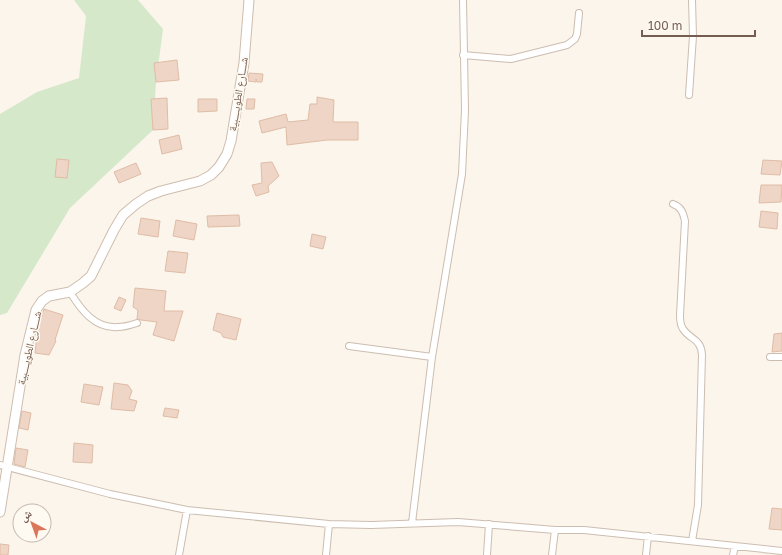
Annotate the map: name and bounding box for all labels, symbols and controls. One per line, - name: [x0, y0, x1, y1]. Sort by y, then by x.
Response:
- scale bar: [642, 12, 755, 38]
- text: 100 m: [648, 18, 682, 33]
- street label: شــــارع الطويــــبية: [225, 56, 251, 132]
- street label: شــــارع الطويــــبية: [14, 310, 44, 386]
- north arrow: [12, 503, 52, 543]
- text: ش: [16, 506, 35, 525]

